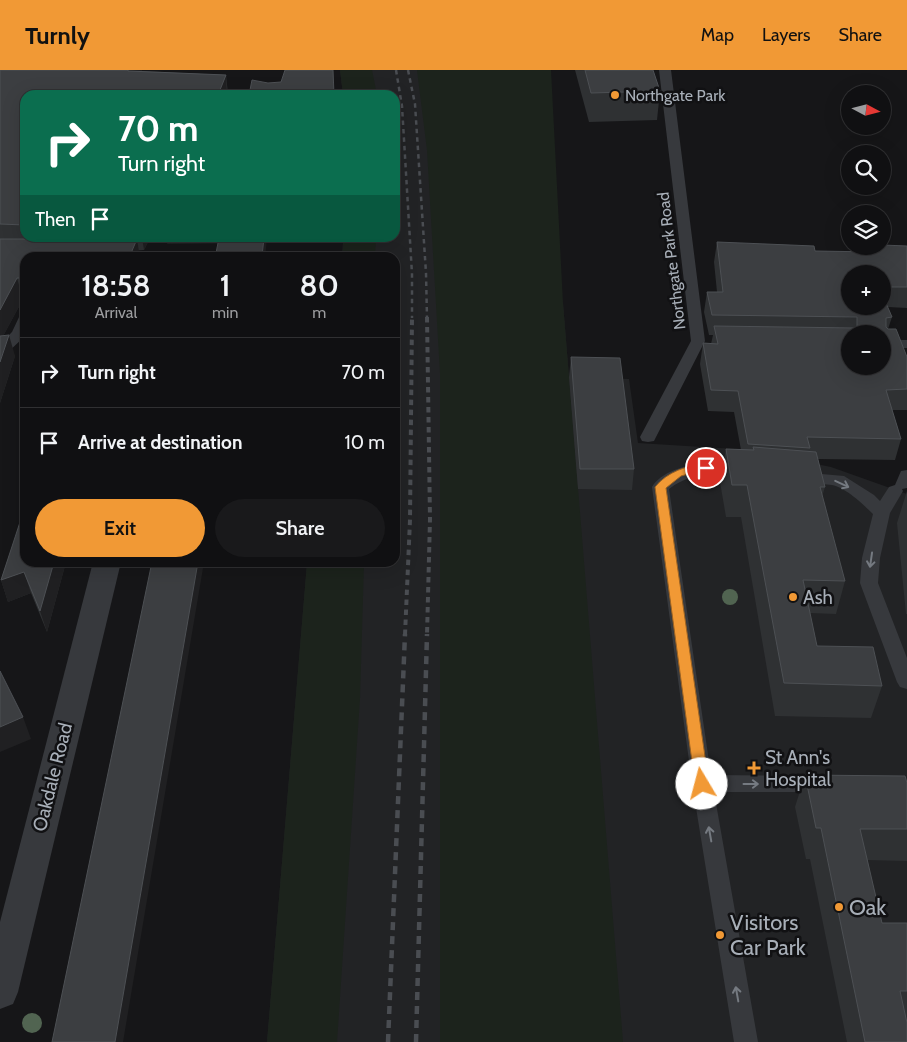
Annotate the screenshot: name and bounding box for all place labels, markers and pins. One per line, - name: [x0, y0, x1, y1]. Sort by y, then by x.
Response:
- place label: Northgate Park: [625, 86, 726, 105]
- marker: Northgate Park: [609, 89, 621, 101]
- pin: [685, 447, 727, 489]
- place label: Ash: [803, 586, 833, 609]
- marker: Ash: [787, 591, 799, 603]
- place label: St Ann's Hospital: [765, 746, 832, 791]
- marker: St Ann's Hospital: [747, 761, 761, 775]
- place label: Oak: [849, 894, 886, 921]
- marker: Oak: [833, 901, 845, 913]
- place label: Visitors Car Park: [730, 909, 806, 961]
- marker: Visitors Car Park: [714, 929, 726, 941]

